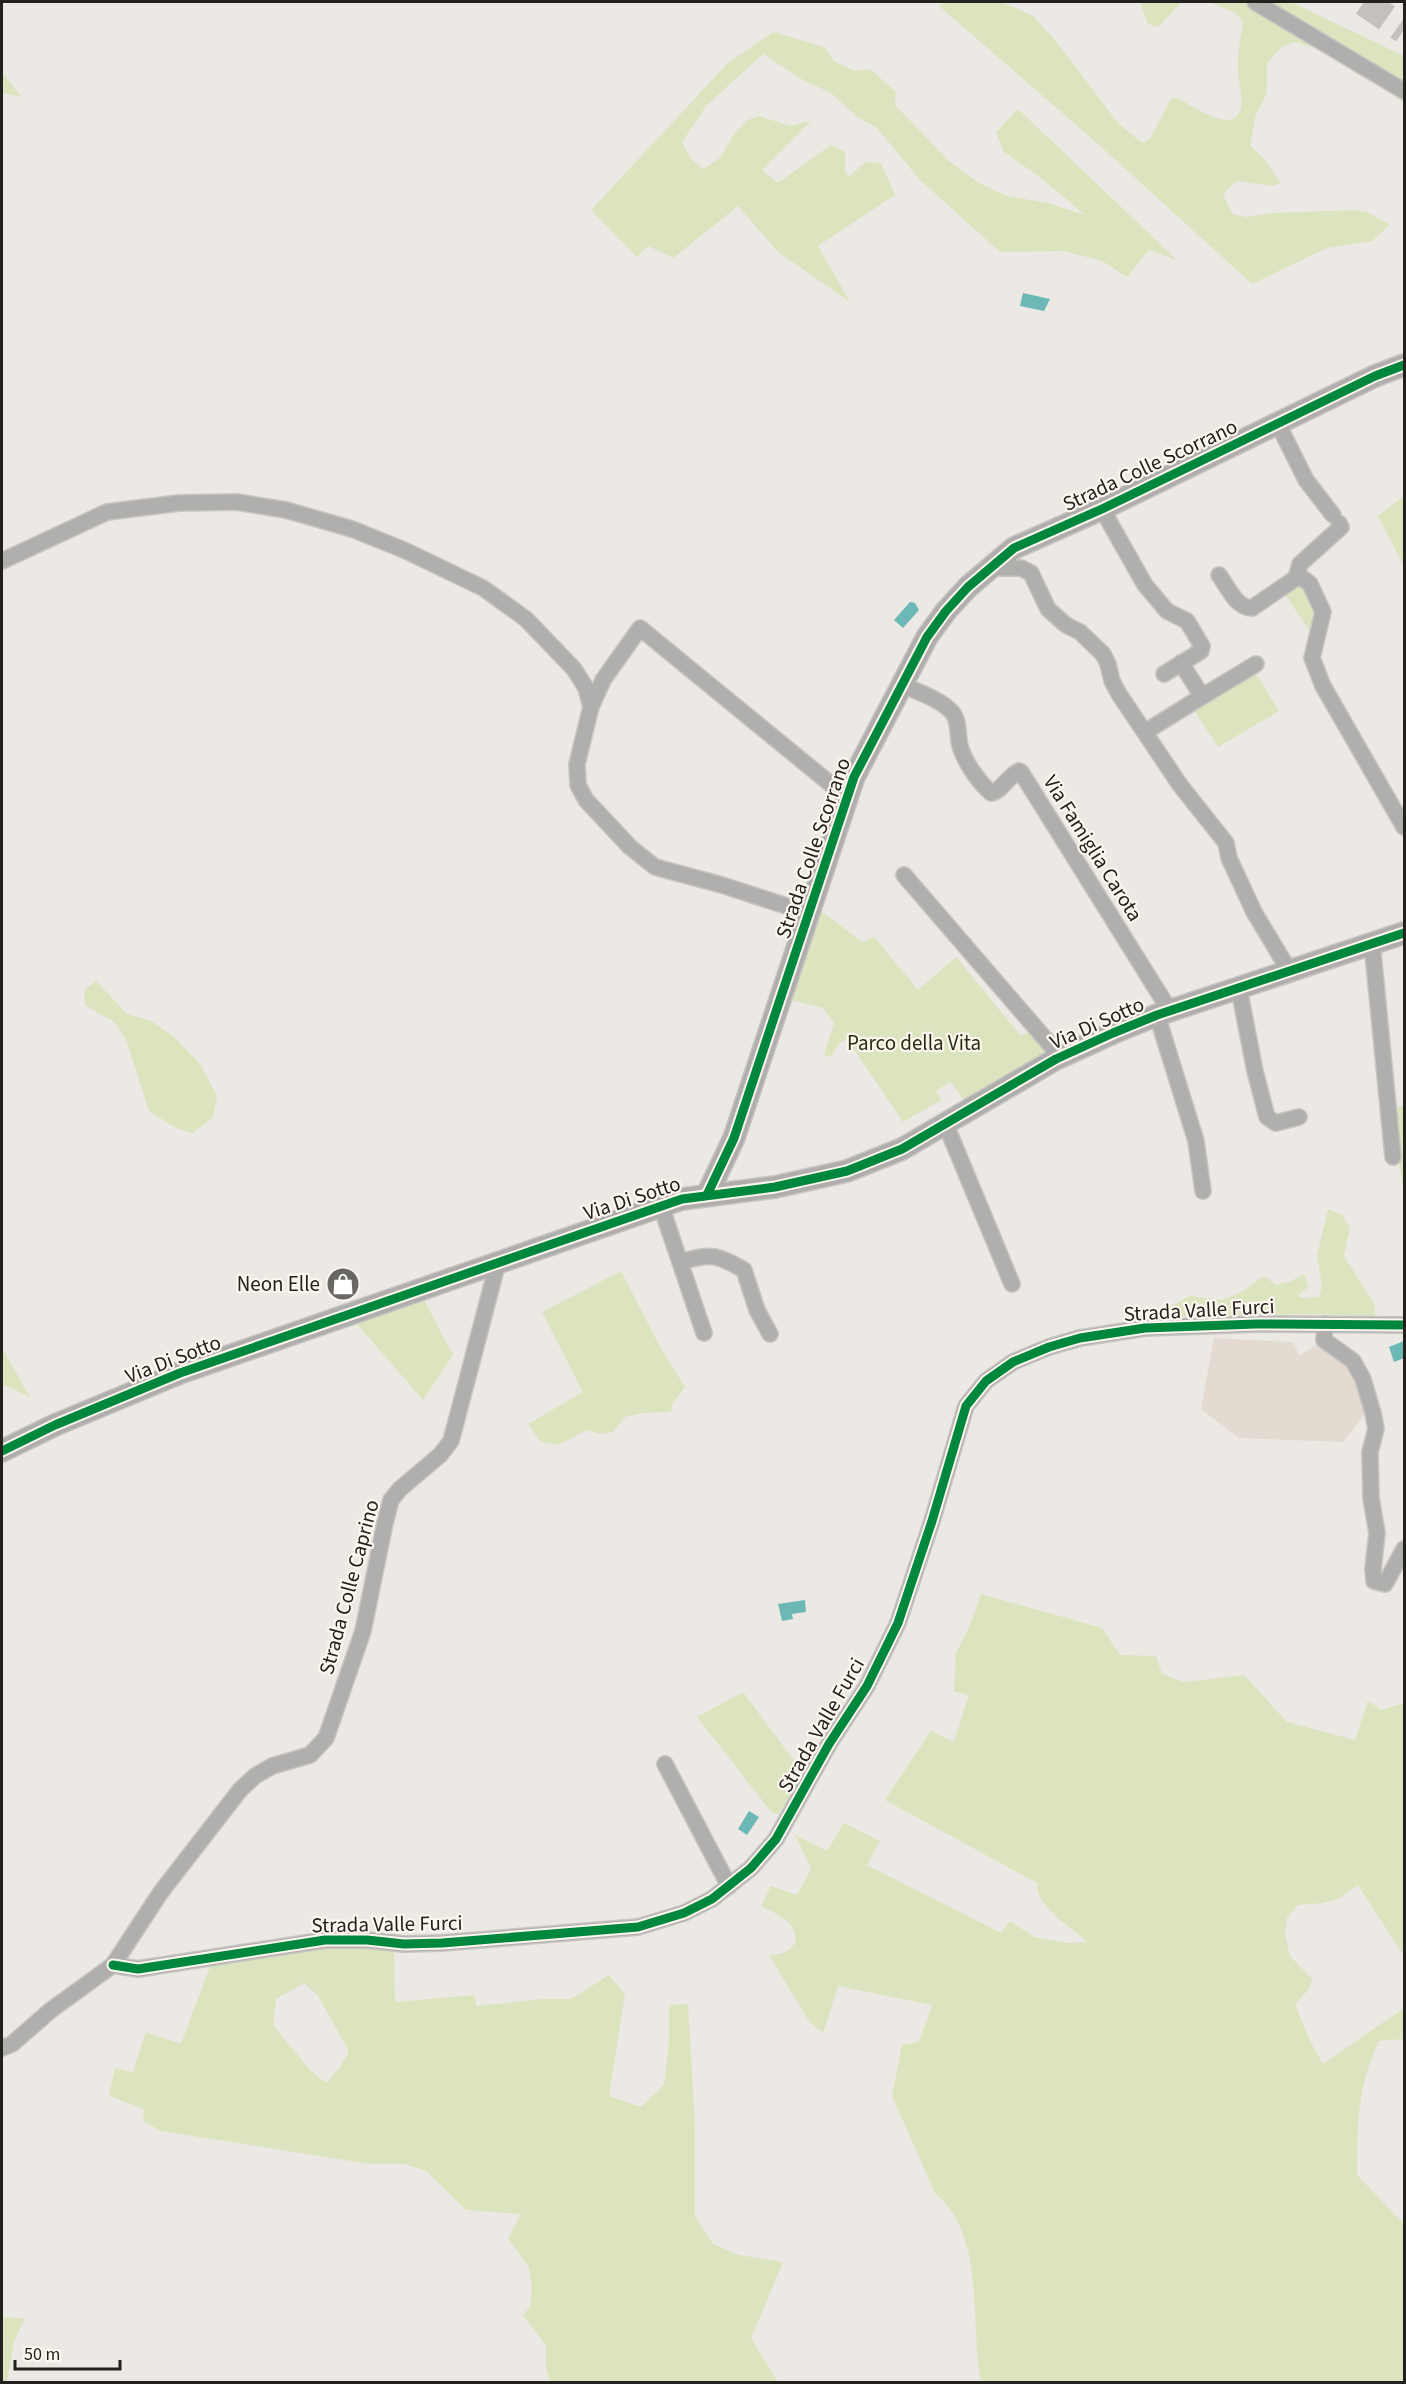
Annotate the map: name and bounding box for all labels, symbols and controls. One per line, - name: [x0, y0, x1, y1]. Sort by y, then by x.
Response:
- street label: Strada Colle Scorrano: [1058, 411, 1242, 519]
- street label: Strada Colle Scorrano: [768, 753, 858, 943]
- street label: Via Famiglia Carota: [1036, 769, 1150, 927]
- street label: Via Di Sotto: [1045, 989, 1149, 1057]
- park label: Parco della Vita: [847, 1028, 981, 1058]
- street label: Via Di Sotto: [580, 1168, 684, 1228]
- shop icon: Neon Elle: [325, 1266, 361, 1302]
- place label: Neon Elle: [237, 1269, 320, 1299]
- street label: Strada Valle Furci: [1123, 1291, 1275, 1329]
- street label: Via Di Sotto: [121, 1327, 225, 1391]
- street label: Strada Colle Caprino: [311, 1496, 387, 1678]
- street label: Strada Valle Furci: [770, 1652, 872, 1798]
- street label: Strada Valle Furci: [311, 1908, 463, 1940]
- scale bar: [15, 2333, 120, 2371]
- text: 50 m: [24, 2342, 60, 2367]

